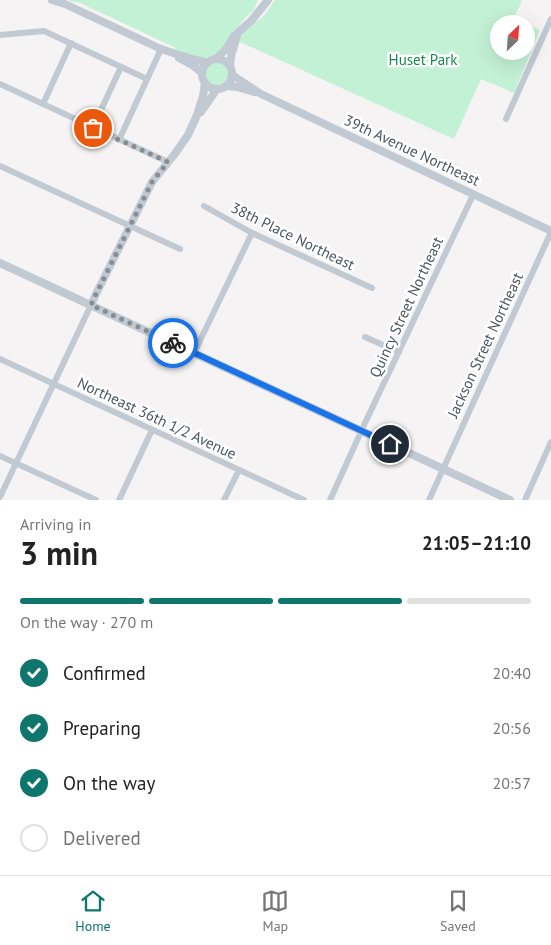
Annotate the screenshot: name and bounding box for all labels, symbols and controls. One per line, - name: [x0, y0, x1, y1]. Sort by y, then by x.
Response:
- north arrow: [490, 15, 535, 60]
- map controls: [490, 15, 535, 60]
- park label: Huset Park: [389, 50, 458, 69]
- pin: [72, 107, 114, 149]
- street label: 39th Avenue Northeast: [341, 110, 483, 190]
- icon: bag: [79, 114, 107, 142]
- street label: 38th Place Northeast: [228, 198, 358, 274]
- street label: Quincy Street Northeast: [365, 233, 447, 381]
- street label: Jackson Street Northeast: [443, 269, 527, 422]
- courier: [148, 318, 198, 368]
- icon: bike: [159, 329, 187, 357]
- street label: Northeast 36th 1/2 Avenue: [75, 373, 239, 463]
- pin: [369, 423, 411, 465]
- icon: home: [376, 430, 404, 458]
- text: Arriving in: [20, 514, 91, 534]
- text: 21:05–21:10: [422, 531, 531, 555]
- text: 3 min: [20, 532, 98, 574]
- text: On the way · 270 m: [20, 612, 153, 632]
- icon: check: [20, 659, 48, 687]
- text: Confirmed: [63, 661, 146, 685]
- text: 20:40: [493, 663, 531, 683]
- icon: check: [20, 714, 48, 742]
- text: Preparing: [63, 716, 141, 740]
- text: 20:56: [493, 718, 531, 738]
- icon: check: [20, 769, 48, 797]
- text: On the way: [63, 771, 155, 795]
- text: 20:57: [493, 773, 531, 793]
- text: Delivered: [63, 826, 141, 850]
- tab: Home: [75, 887, 111, 935]
- tab: Map: [261, 887, 289, 935]
- tab: Saved: [440, 887, 476, 935]

